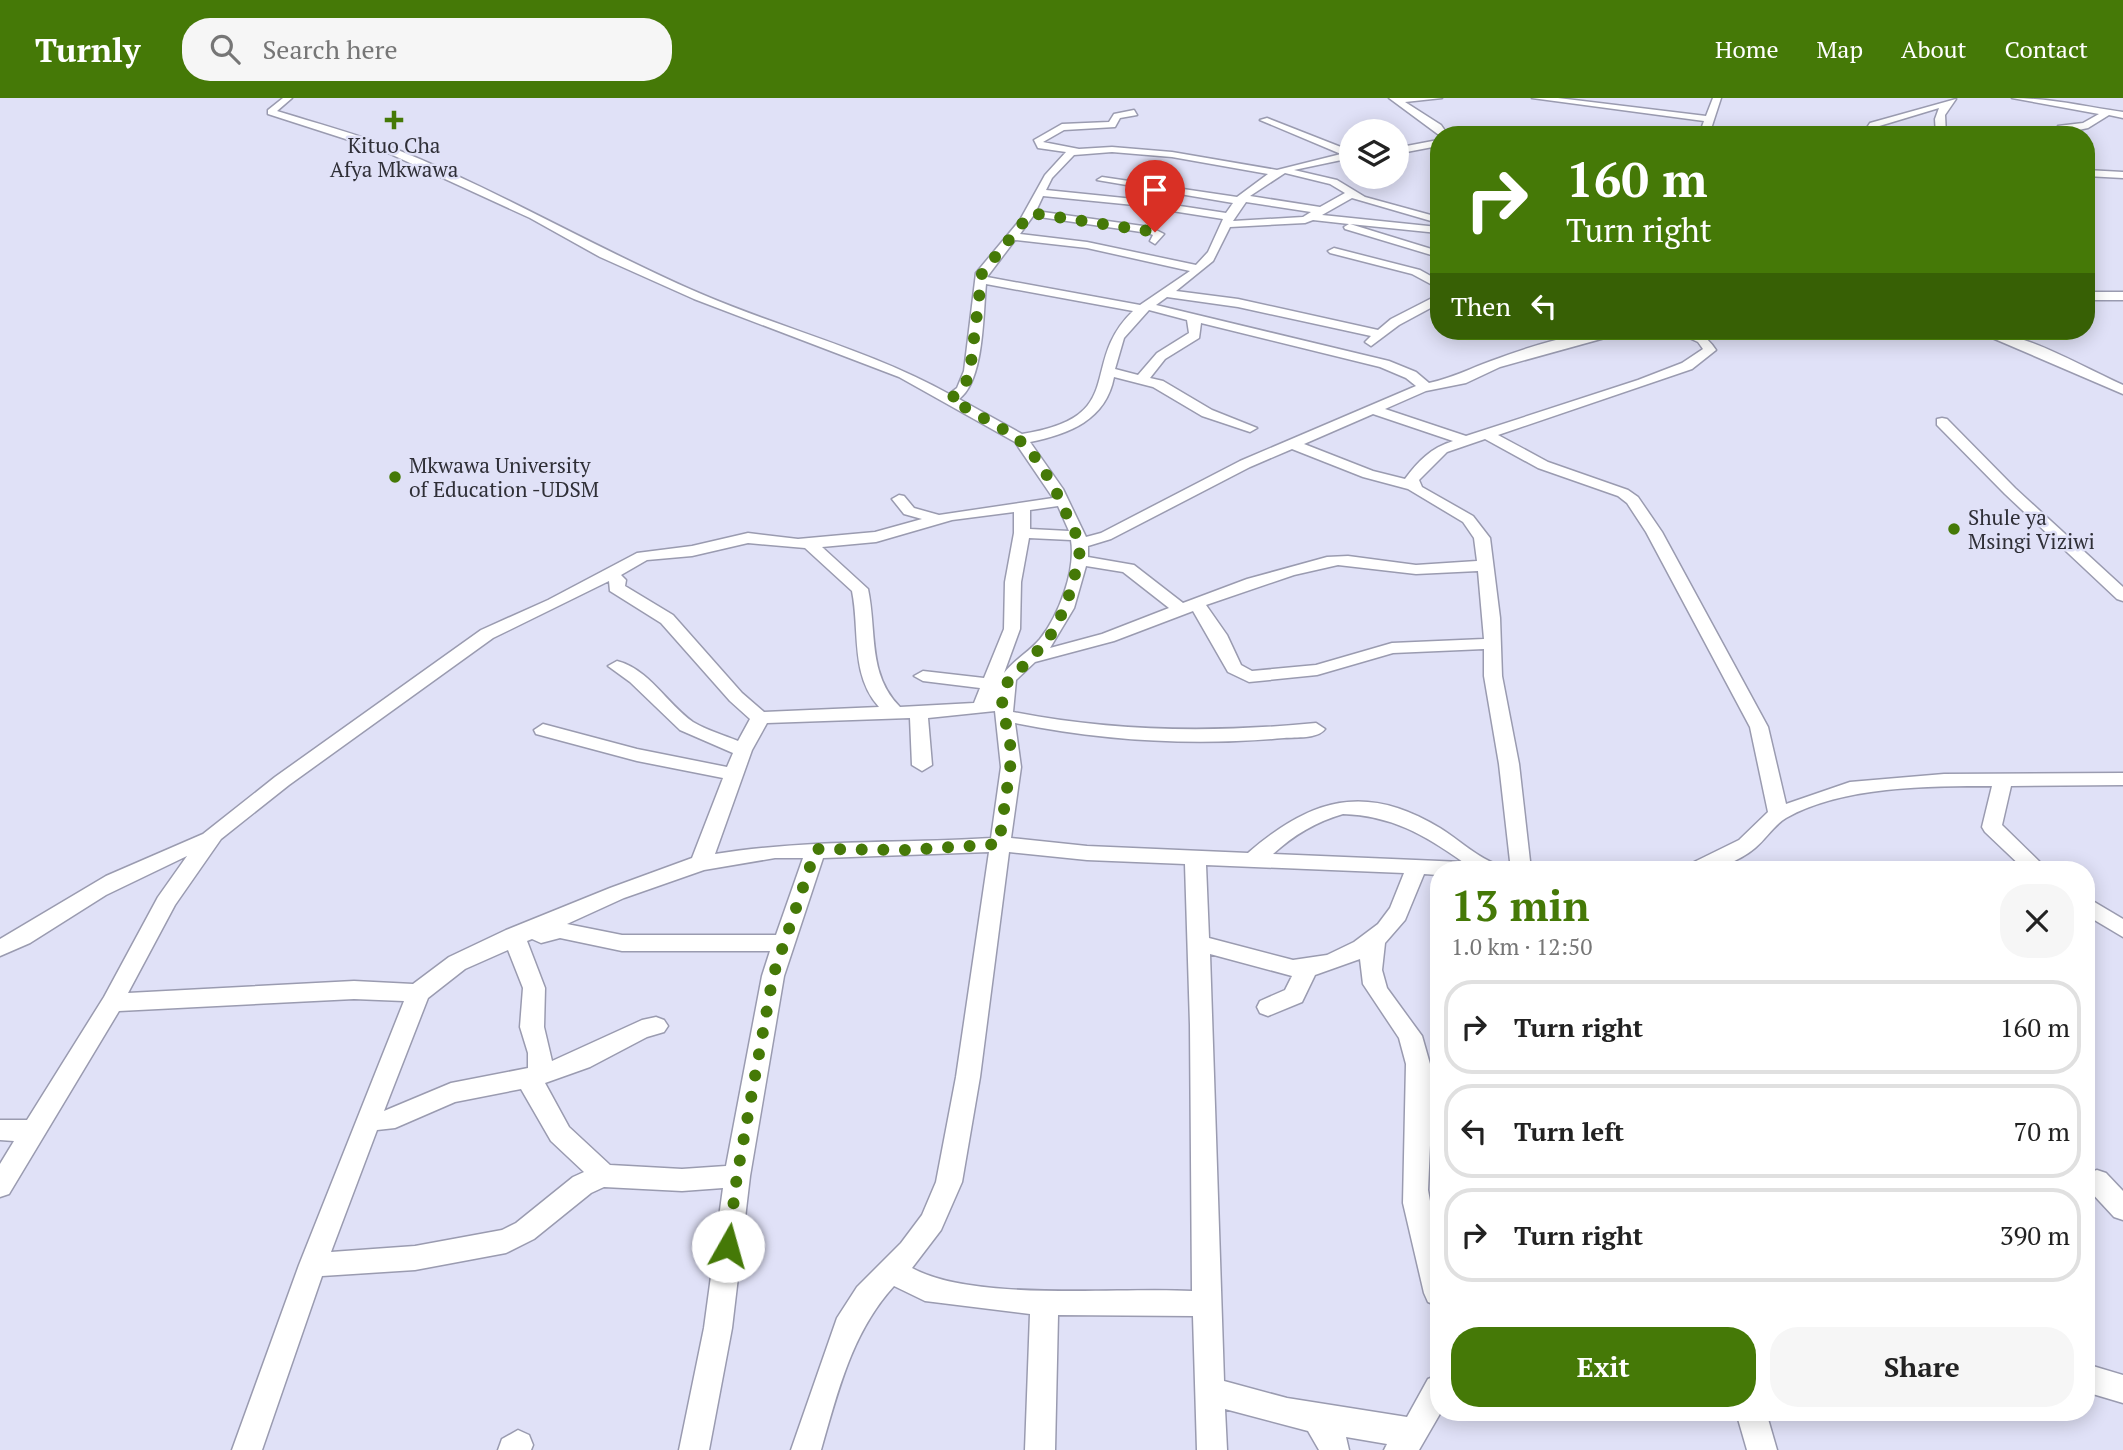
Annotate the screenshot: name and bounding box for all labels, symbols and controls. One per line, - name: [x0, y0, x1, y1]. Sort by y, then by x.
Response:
- search box: [182, 18, 672, 81]
- text: Turnly: [35, 28, 140, 71]
- icon: search: [206, 30, 244, 68]
- text: Search here: [262, 32, 398, 66]
- text: Home: [1715, 33, 1779, 65]
- text: Map: [1817, 33, 1863, 65]
- text: About: [1901, 33, 1967, 65]
- text: Contact: [2005, 33, 2088, 65]
- marker: Kituo Cha Afya Mkwawa: [384, 110, 404, 130]
- map controls: [1339, 119, 1409, 189]
- button: layers: [1339, 119, 1409, 189]
- place label: Kituo Cha Afya Mkwawa: [330, 131, 459, 183]
- text: 160 m: [1566, 146, 1708, 211]
- icon: right: [1451, 154, 1542, 245]
- pin: [1125, 160, 1185, 232]
- icon: arrive: [1136, 171, 1174, 209]
- text: Turn right: [1566, 209, 1712, 251]
- icon: left: [1525, 287, 1563, 325]
- text: Then: [1451, 289, 1511, 323]
- place label: Mkwawa University of Education -UDSM: [409, 451, 599, 503]
- marker: Mkwawa University of Education -UDSM: [387, 469, 403, 485]
- place label: Shule ya Msingi Viziwi: [1968, 503, 2095, 555]
- marker: Shule ya Msingi Viziwi: [1946, 521, 1962, 537]
- text: 13 min: [1451, 877, 1590, 933]
- button: close: [2000, 884, 2074, 958]
- text: 1.0 km · 12:50: [1451, 931, 1593, 962]
- icon: right: [1455, 1008, 1493, 1046]
- text: Turn right: [1514, 1010, 1643, 1044]
- text: 160 m: [2000, 1010, 2070, 1044]
- icon: left: [1455, 1112, 1493, 1150]
- text: Turn left: [1514, 1114, 1624, 1148]
- text: 70 m: [2014, 1114, 2070, 1148]
- position arrow: [691, 1209, 765, 1283]
- icon: right: [1455, 1216, 1493, 1254]
- text: Turn right: [1514, 1218, 1643, 1252]
- text: 390 m: [2000, 1218, 2070, 1252]
- button: Exit: [1451, 1327, 1756, 1407]
- button: Share: [1770, 1327, 2074, 1407]

